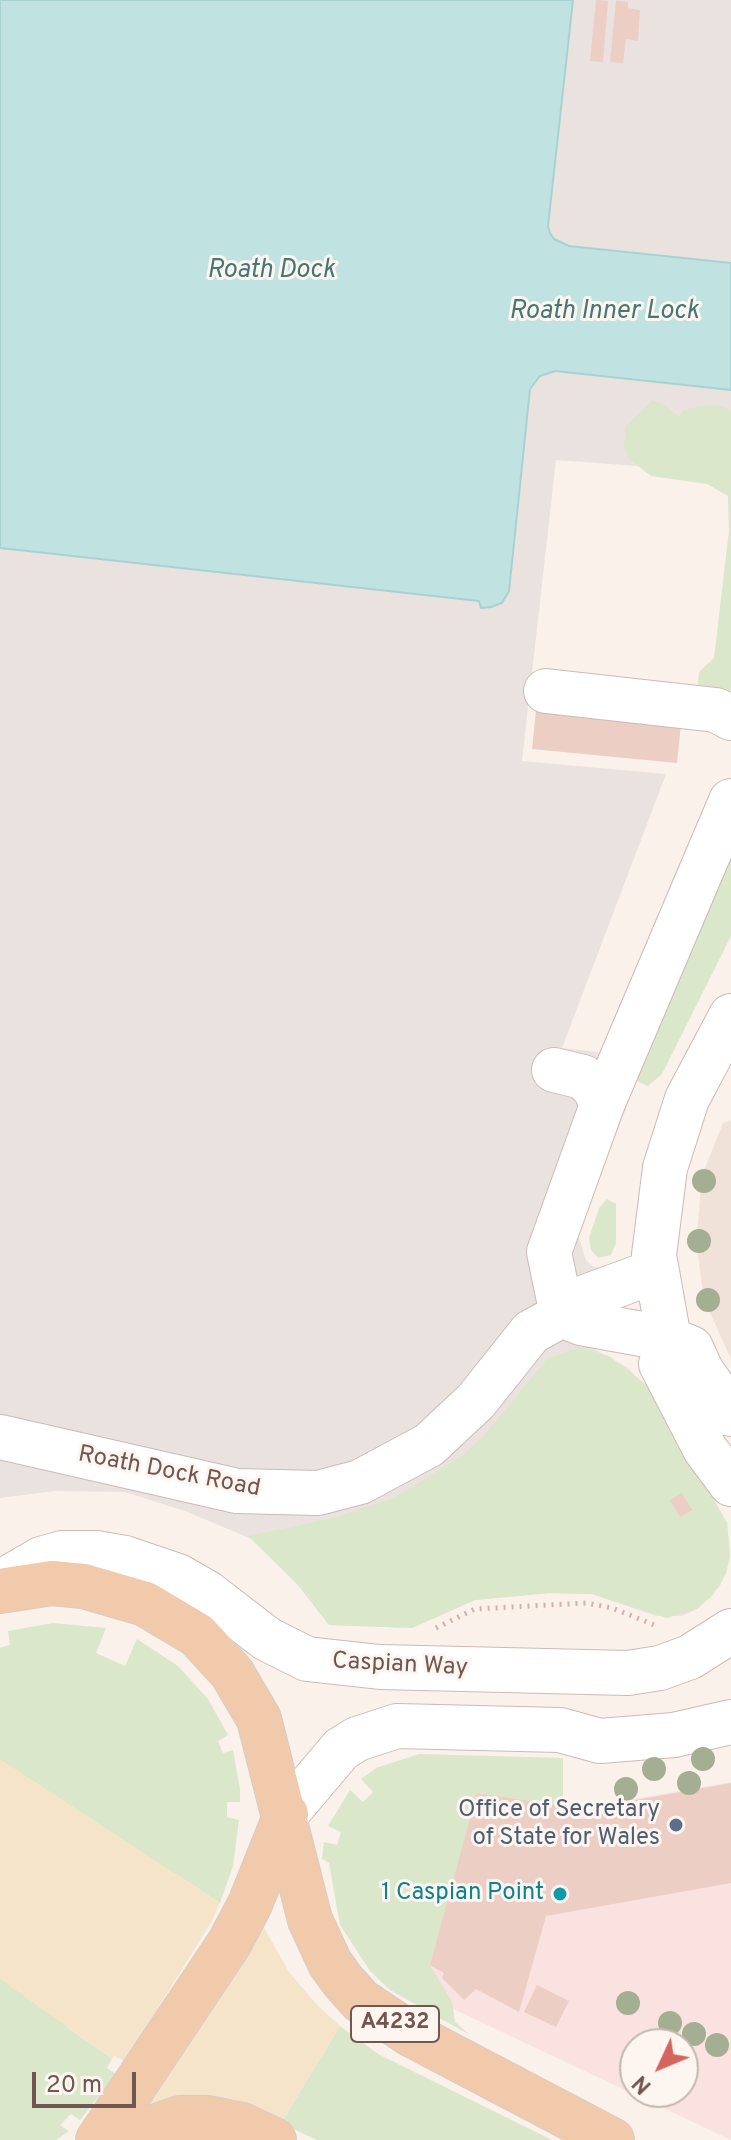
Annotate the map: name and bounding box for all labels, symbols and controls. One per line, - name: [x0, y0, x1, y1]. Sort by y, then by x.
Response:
- water label: Roath Dock: [207, 256, 335, 288]
- water label: Roath Inner Lock: [509, 297, 699, 329]
- street label: Roath Dock Road: [75, 1441, 263, 1505]
- street label: Caspian Way: [331, 1648, 469, 1684]
- place label: Office of Secretary of State for Wales: [458, 1797, 660, 1853]
- marker: Office of Secretary of State for Wales: [667, 1816, 685, 1834]
- place label: 1 Caspian Point: [381, 1880, 544, 1908]
- marker: 1 Caspian Point: [551, 1885, 569, 1903]
- road number: A4232: [351, 2006, 439, 2042]
- north arrow: [619, 2028, 699, 2108]
- scale bar: [36, 2056, 140, 2106]
- text: N: [628, 2069, 658, 2099]
- text: 20 m: [46, 2071, 102, 2101]

